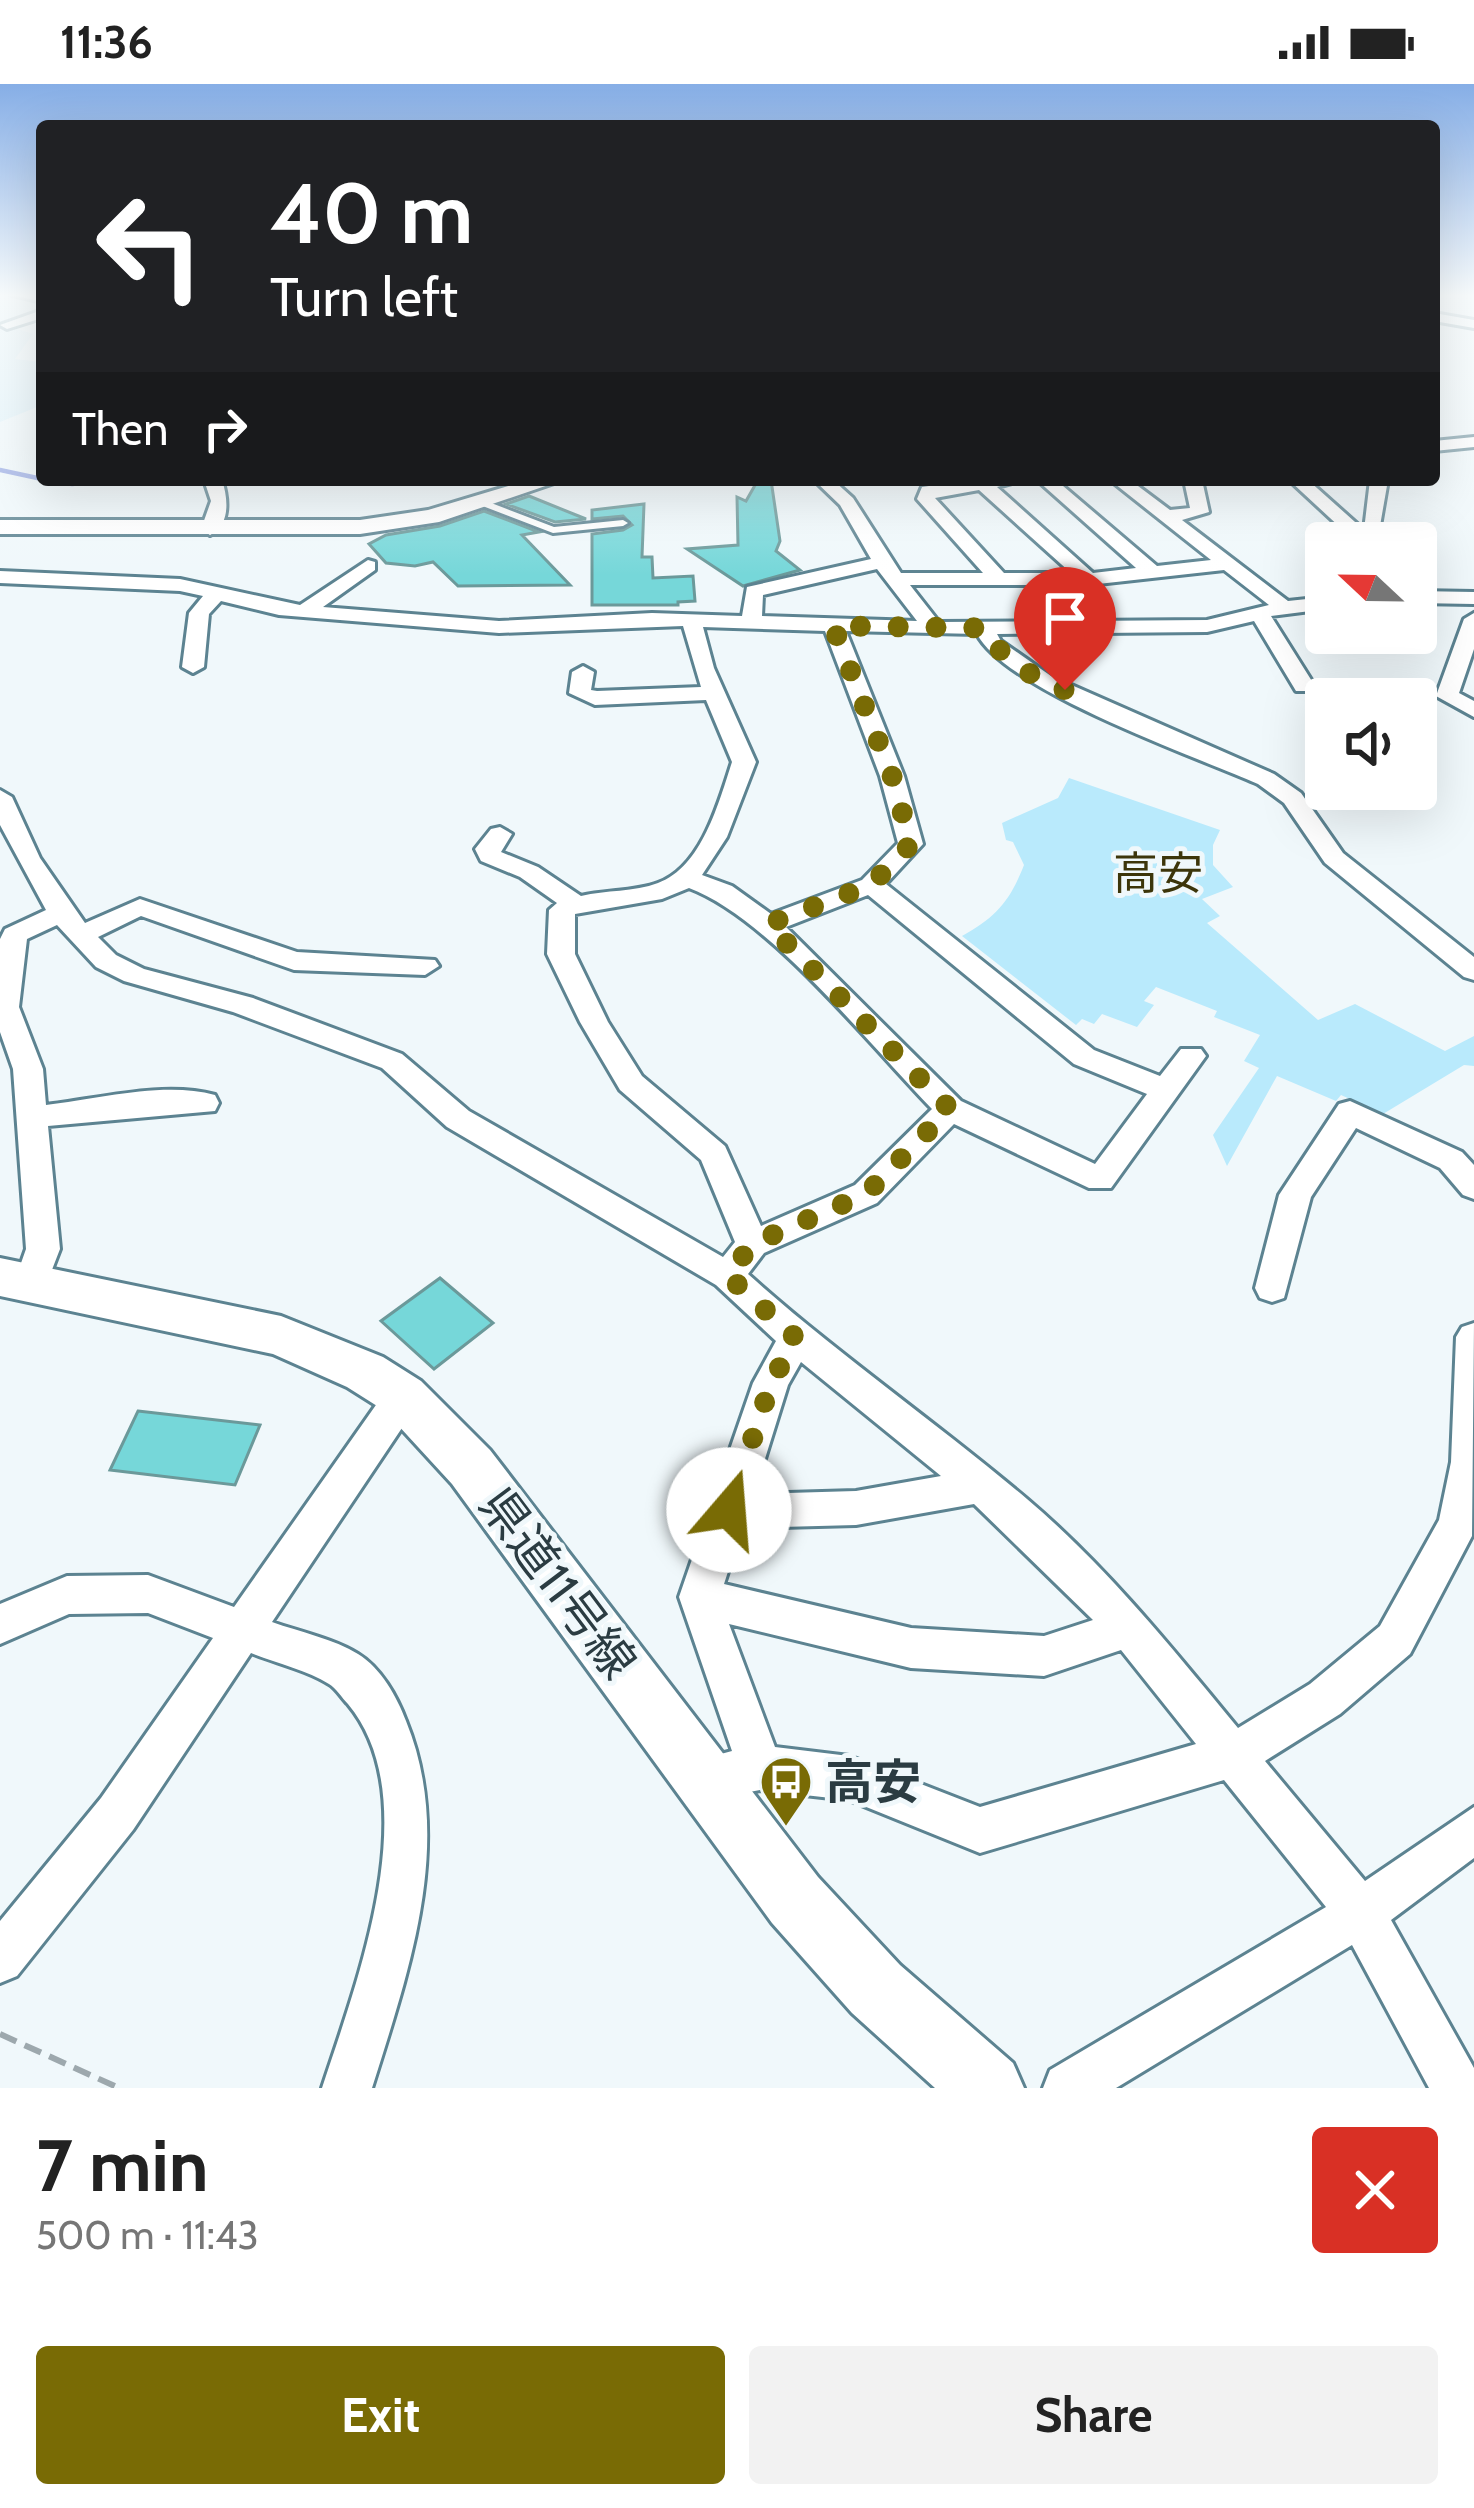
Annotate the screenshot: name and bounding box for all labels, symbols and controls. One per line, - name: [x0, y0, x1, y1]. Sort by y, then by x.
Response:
- text: 11:36: [60, 15, 153, 69]
- text: 40 m: [270, 162, 473, 264]
- icon: left: [72, 168, 228, 324]
- text: Turn left: [270, 264, 458, 330]
- icon: right: [192, 396, 258, 462]
- text: Then: [72, 402, 168, 456]
- north arrow: [1305, 522, 1437, 654]
- map controls: [1305, 522, 1437, 810]
- pin: [1014, 567, 1116, 690]
- icon: arrive: [1032, 585, 1098, 651]
- button: sound: [1305, 678, 1437, 810]
- district label: 高安: [1113, 846, 1203, 900]
- position arrow: [666, 1447, 792, 1573]
- street label: 県道11号線: [468, 1476, 648, 1690]
- place label: 高安: [825, 1753, 921, 1811]
- bus stop icon: 高安: [758, 1754, 814, 1828]
- text: 7 min: [36, 2122, 209, 2209]
- button: close: [1312, 2127, 1438, 2253]
- text: 500 m · 11:43: [36, 2211, 259, 2259]
- button: Exit: [36, 2346, 725, 2484]
- button: Share: [749, 2346, 1438, 2484]

